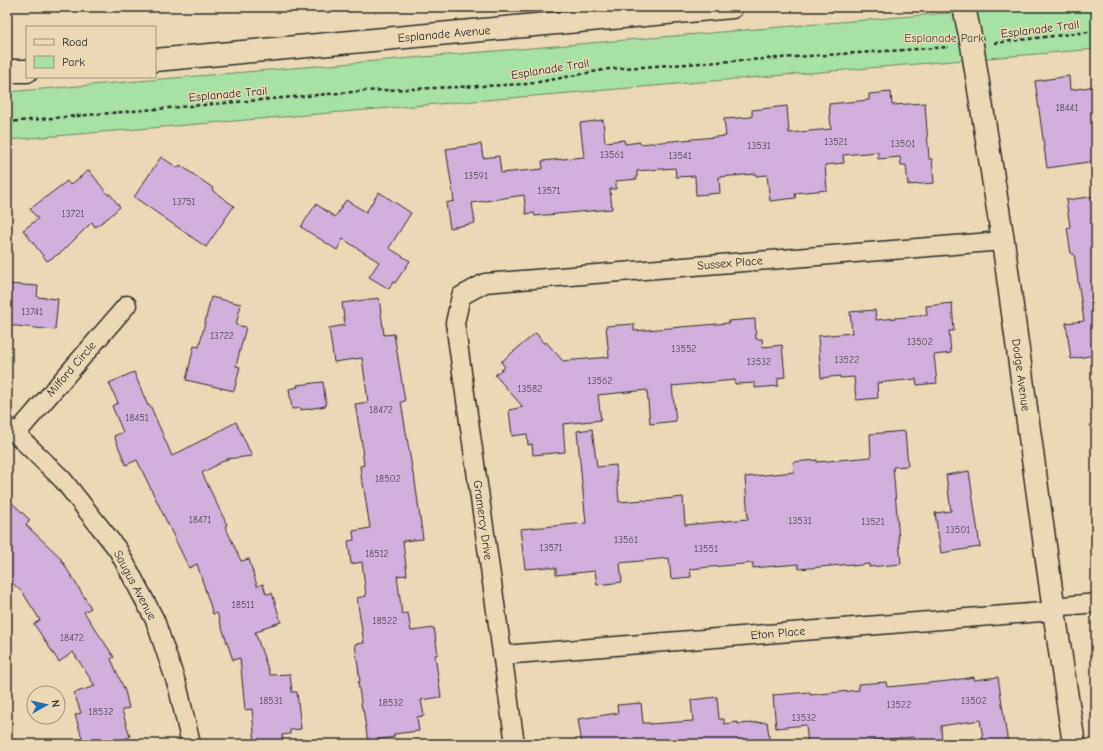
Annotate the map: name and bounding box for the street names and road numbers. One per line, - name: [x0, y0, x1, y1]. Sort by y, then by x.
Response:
- street label: Esplanade Trail: [1000, 17, 1080, 41]
- street label: Esplanade Avenue: [397, 23, 491, 45]
- street label: Esplanade Trail: [510, 56, 590, 82]
- street label: Esplanade Trail: [188, 84, 268, 104]
- street label: Sussex Place: [697, 253, 763, 273]
- street label: Dodge Avenue: [1009, 338, 1033, 412]
- street label: Milford Circle: [43, 339, 99, 399]
- street label: Gramercy Drive: [470, 479, 496, 561]
- street label: Saugus Avenue: [111, 548, 159, 622]
- street label: Eton Place: [750, 624, 806, 642]

